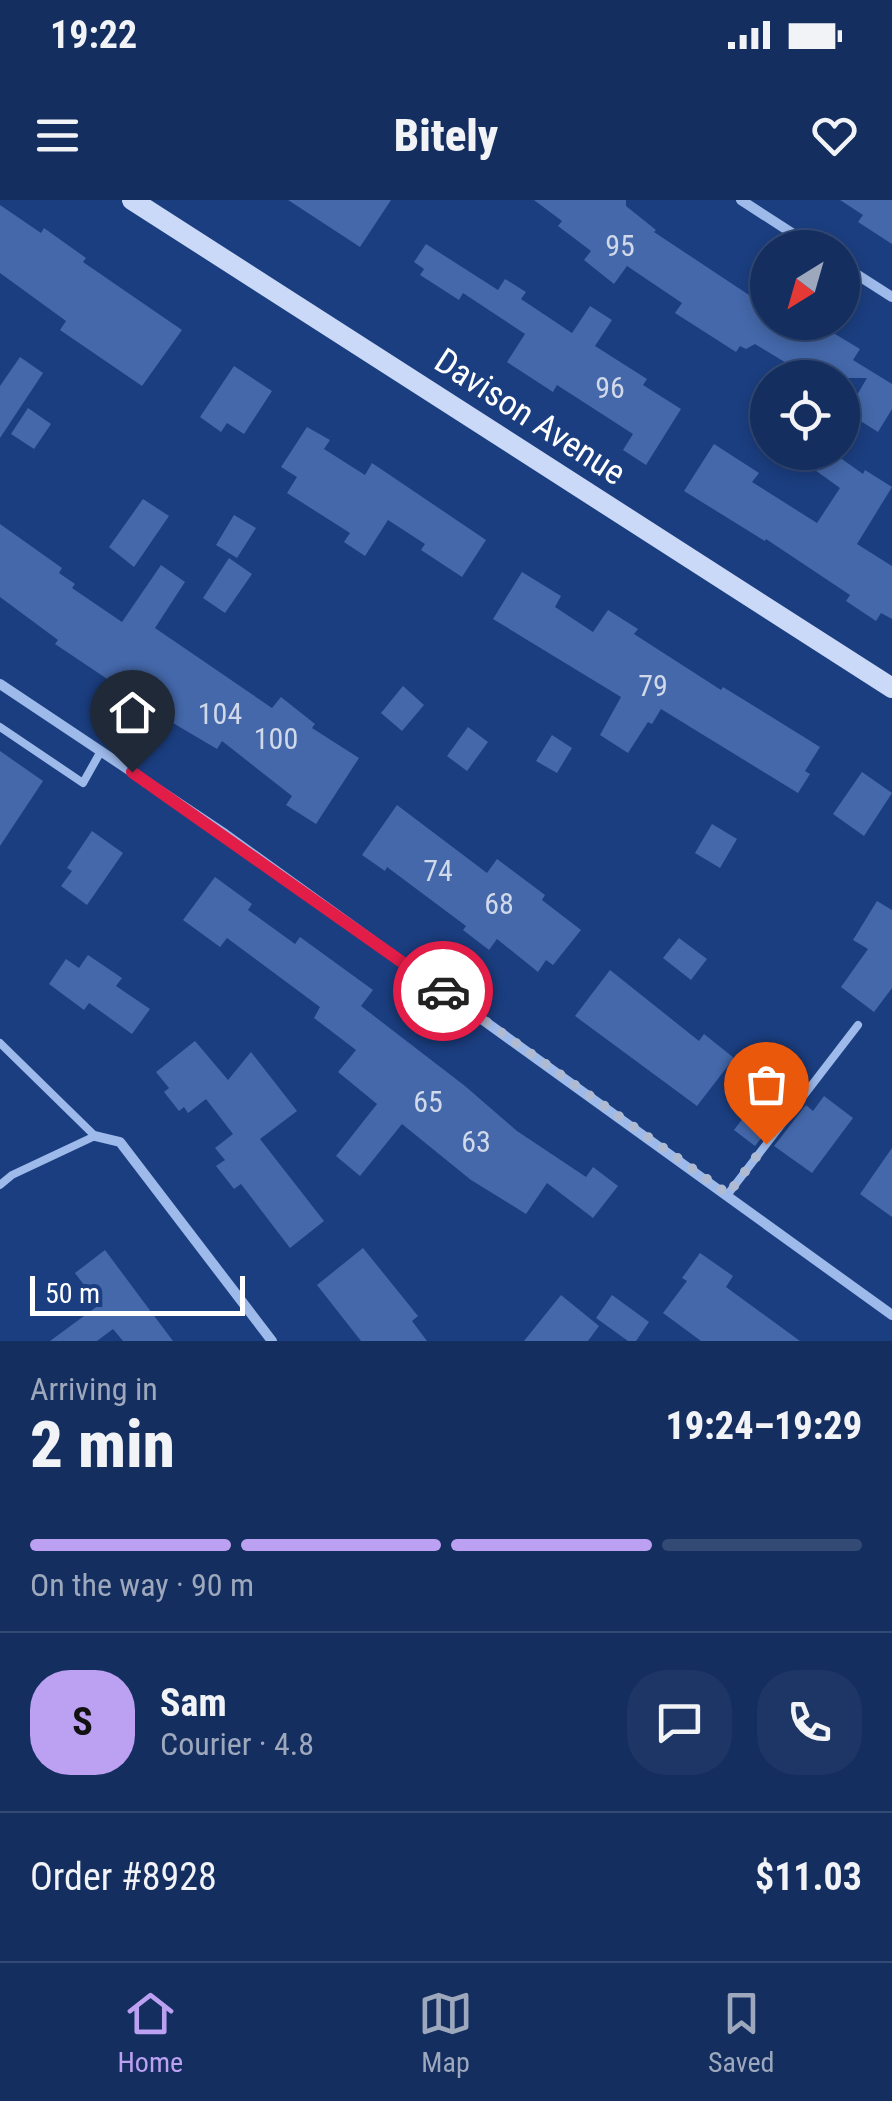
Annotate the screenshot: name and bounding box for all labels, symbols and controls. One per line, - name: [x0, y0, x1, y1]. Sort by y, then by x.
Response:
- text: 19:22: [50, 13, 137, 57]
- icon: menu: [30, 108, 85, 163]
- icon: heart: [807, 108, 862, 163]
- text: Bitely: [394, 109, 498, 162]
- house number: 95: [605, 228, 635, 263]
- north arrow: [750, 230, 860, 340]
- map controls: [750, 230, 860, 470]
- street label: Davison Avenue: [427, 340, 633, 494]
- button: locate: [750, 360, 860, 470]
- house number: 96: [595, 370, 625, 405]
- house number: 79: [638, 668, 668, 703]
- pin: [90, 670, 175, 773]
- icon: home: [105, 685, 160, 740]
- house number: 104: [198, 696, 242, 731]
- house number: 100: [254, 721, 298, 756]
- house number: 74: [423, 853, 453, 888]
- house number: 68: [484, 886, 514, 921]
- courier: [393, 941, 493, 1041]
- icon: car: [416, 964, 471, 1019]
- pin: [724, 1042, 809, 1145]
- icon: bag: [739, 1057, 794, 1112]
- house number: 65: [413, 1084, 443, 1119]
- house number: 63: [461, 1124, 491, 1159]
- scale bar: [30, 1271, 245, 1316]
- text: 50 m: [45, 1277, 100, 1310]
- text: Arriving in: [30, 1370, 158, 1408]
- text: 19:24–19:29: [665, 1404, 862, 1448]
- text: 2 min: [30, 1407, 175, 1483]
- text: On the way · 90 m: [30, 1566, 254, 1604]
- button: chat: [627, 1670, 732, 1775]
- button: phone: [757, 1670, 862, 1775]
- text: Sam: [160, 1681, 227, 1725]
- text: S: [72, 1700, 93, 1744]
- text: Courier · 4.8: [160, 1725, 314, 1763]
- text: Order #8928: [30, 1855, 217, 1899]
- text: $11.03: [755, 1855, 862, 1899]
- tab: Home: [117, 1986, 183, 2079]
- tab: Map: [418, 1986, 473, 2079]
- tab: Saved: [708, 1986, 775, 2079]

